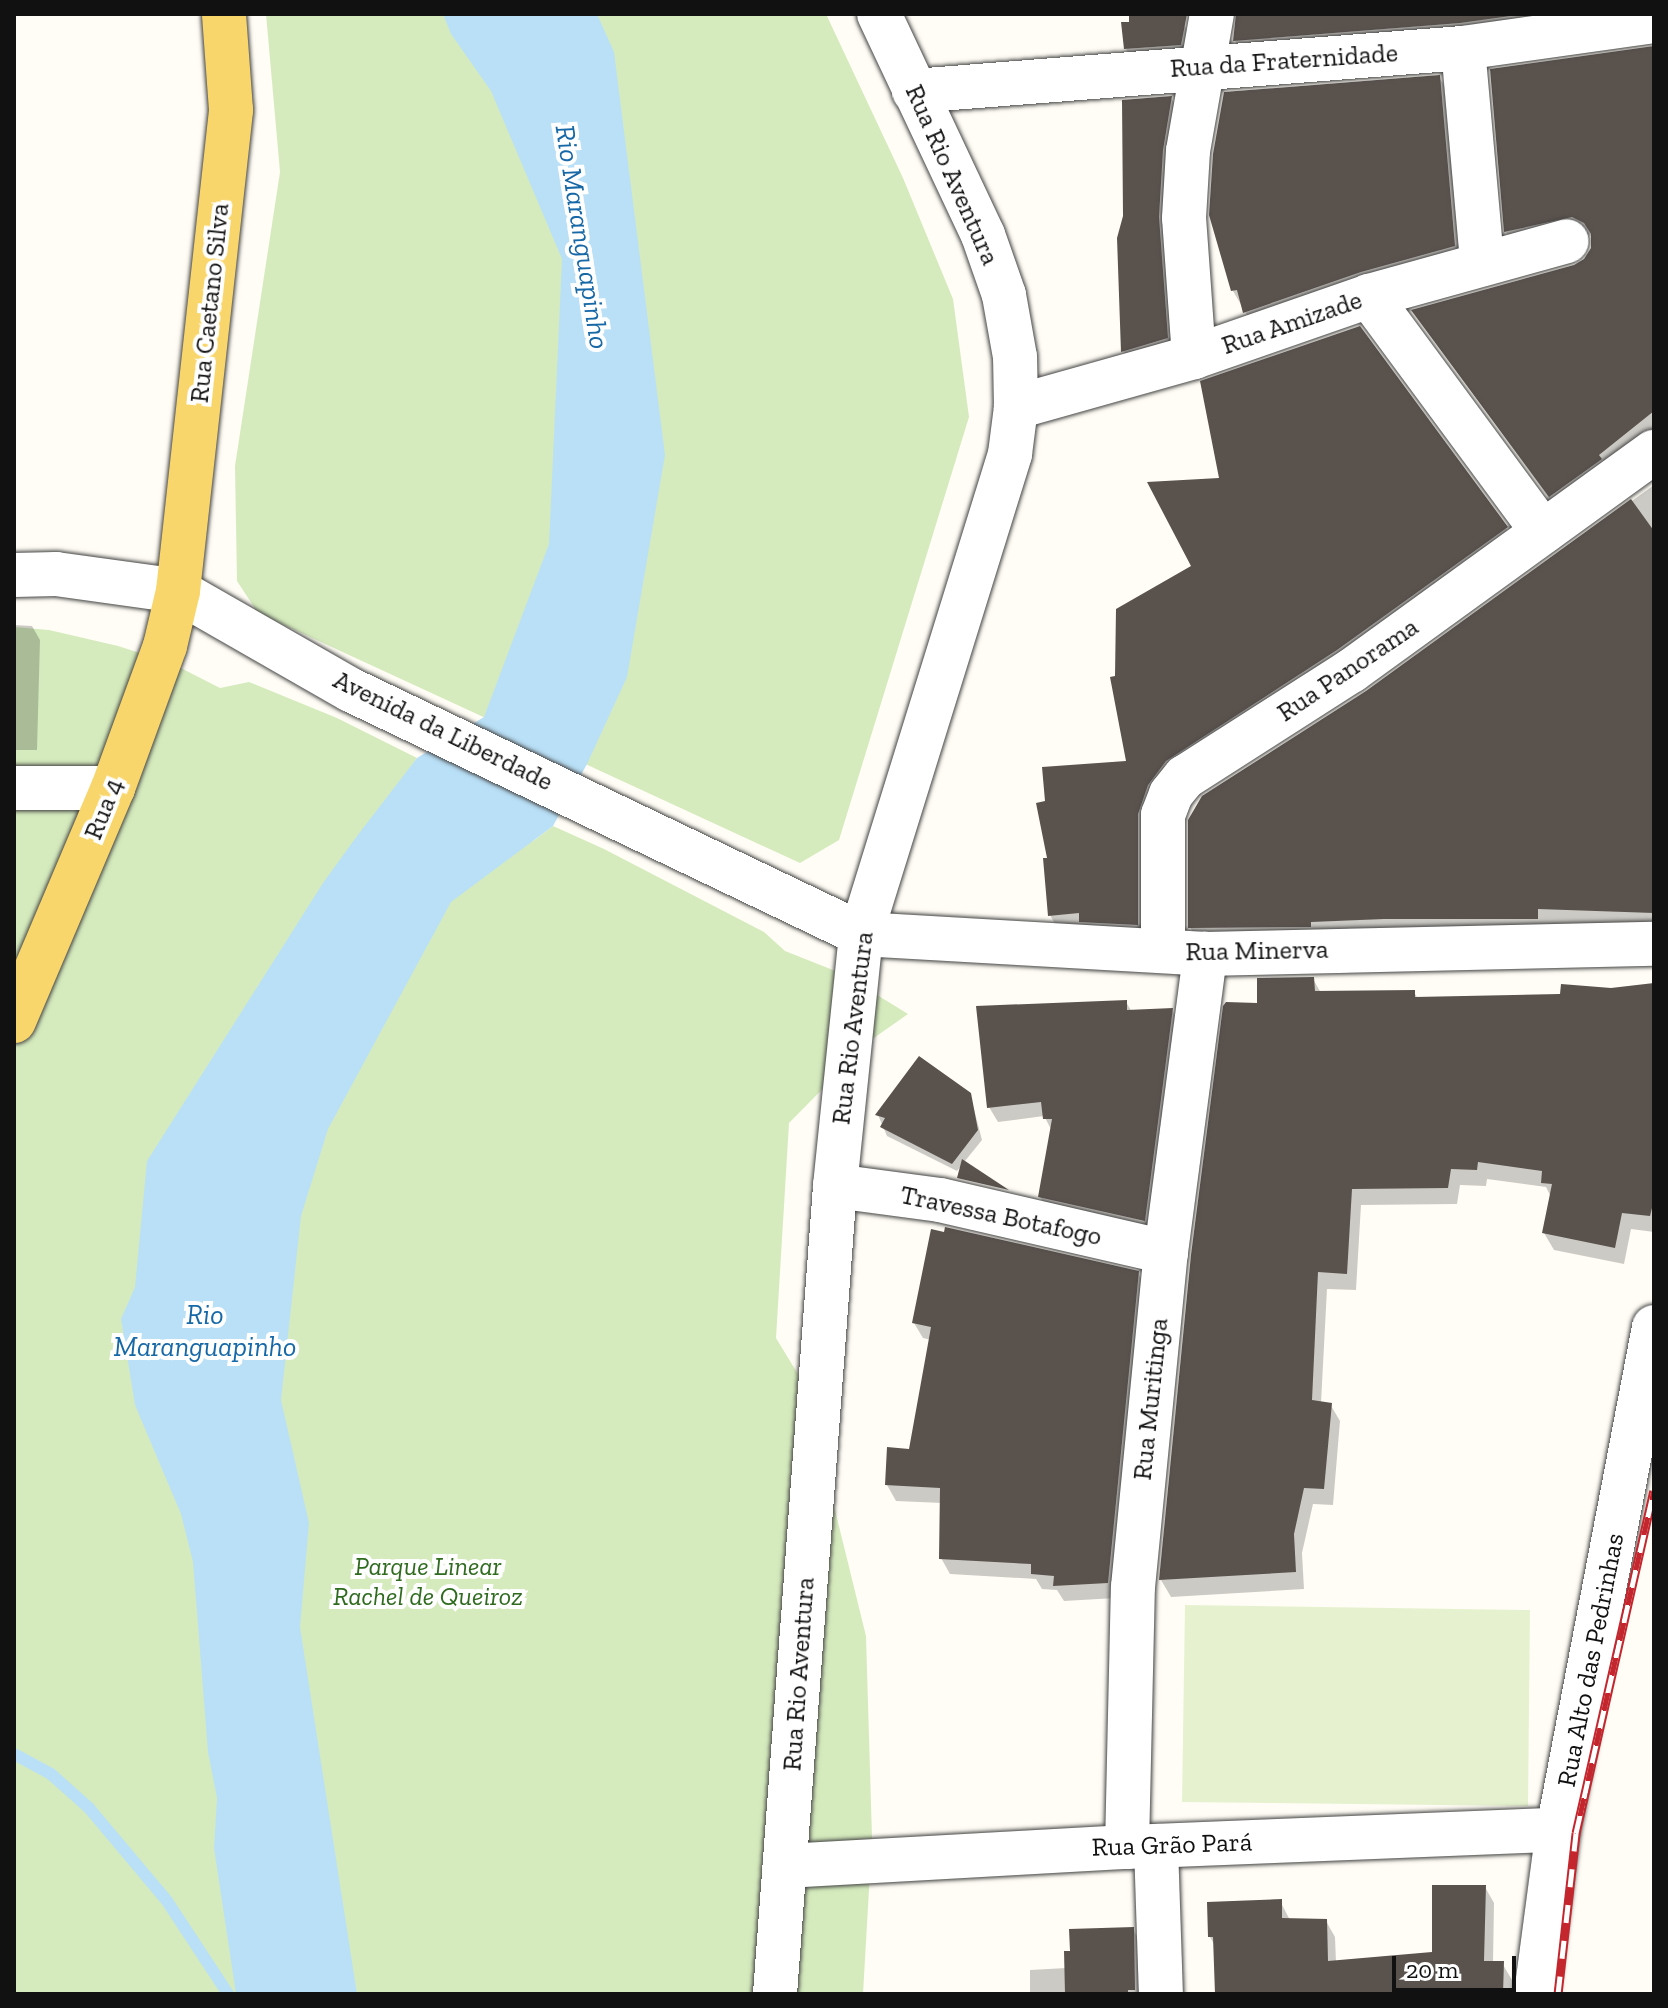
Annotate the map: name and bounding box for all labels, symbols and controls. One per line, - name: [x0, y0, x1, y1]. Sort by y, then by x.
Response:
- street label: Rua da Fraternidade: [1169, 37, 1399, 85]
- street label: Rua Rio Aventura: [898, 80, 1006, 270]
- water label: Rio Maranguapinho: [548, 123, 616, 351]
- street label: Rua Caetano Silva: [184, 202, 236, 404]
- street label: Rua Amizade: [1218, 284, 1366, 362]
- street label: Rua Panorama: [1272, 611, 1424, 729]
- street label: Avenida da Liberdade: [328, 664, 558, 798]
- street label: Rua 4: [78, 774, 130, 844]
- street label: Rua Rio Aventura: [826, 929, 880, 1127]
- street label: Rua Minerva: [1185, 934, 1329, 968]
- street label: Travessa Botafogo: [897, 1179, 1105, 1253]
- water label: Rio Maranguapinho: [114, 1298, 296, 1364]
- street label: Rua Muritinga: [1127, 1316, 1175, 1482]
- street label: Rua Alto das Pedrinhas: [1551, 1530, 1631, 1790]
- park label: Parque Linear Rachel de Queiroz: [333, 1551, 523, 1612]
- street label: Rua Rio Aventura: [777, 1576, 821, 1772]
- street label: Rua Grão Pará: [1091, 1827, 1253, 1863]
- scale bar: [1396, 1940, 1520, 1990]
- text: 20 m: [1406, 1955, 1458, 1984]

